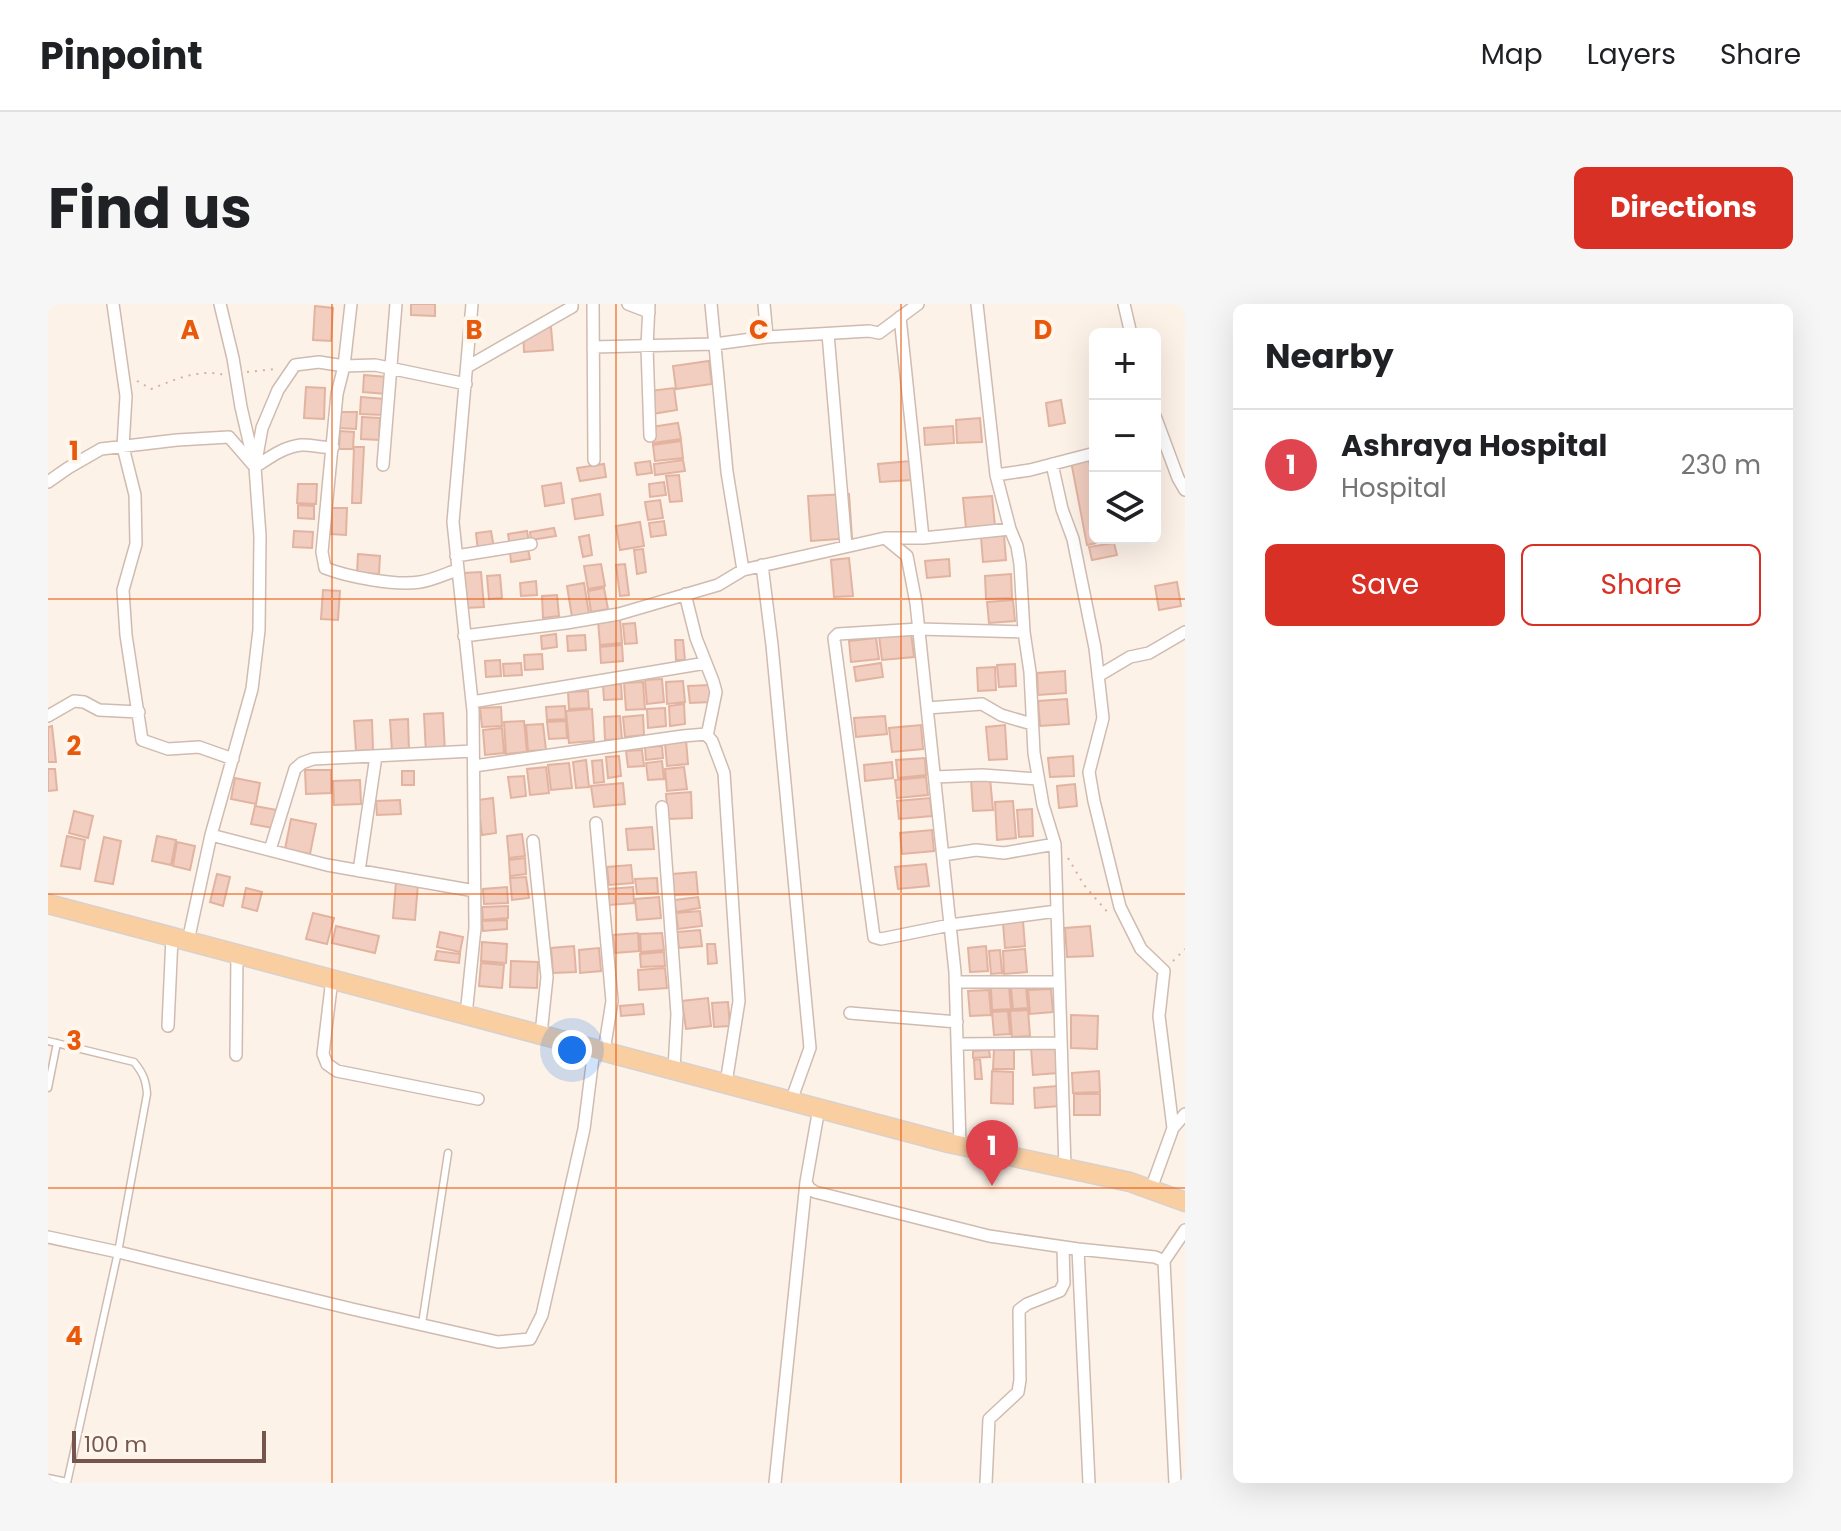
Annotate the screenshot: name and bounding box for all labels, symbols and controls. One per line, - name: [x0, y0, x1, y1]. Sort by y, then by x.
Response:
- text: Pinpoint: [40, 29, 203, 82]
- text: Map: [1481, 35, 1543, 74]
- text: Layers: [1587, 35, 1676, 74]
- text: Share: [1720, 35, 1801, 74]
- button: Directions: [1574, 167, 1793, 249]
- text: Find us: [48, 169, 252, 248]
- text: A: [180, 312, 200, 348]
- text: B: [465, 312, 483, 348]
- text: C: [749, 312, 769, 348]
- text: D: [1034, 312, 1053, 348]
- map controls: [1089, 328, 1161, 544]
- button: +: [1089, 328, 1161, 400]
- text: Nearby: [1265, 332, 1394, 380]
- button: −: [1089, 400, 1161, 472]
- text: Ashraya Hospital: [1341, 424, 1607, 467]
- text: 1: [69, 433, 79, 469]
- text: 1: [1286, 447, 1296, 483]
- text: 230 m: [1681, 447, 1761, 483]
- text: Hospital: [1341, 470, 1447, 506]
- button: layers: [1089, 472, 1161, 544]
- button: Save: [1265, 544, 1505, 626]
- button: Share: [1521, 544, 1761, 626]
- text: 2: [67, 728, 82, 764]
- text: 3: [66, 1023, 82, 1059]
- your location: [552, 1030, 592, 1070]
- pin: 1: [966, 1120, 1018, 1186]
- text: 4: [65, 1318, 83, 1354]
- scale bar: [72, 1427, 266, 1463]
- text: 100 m: [84, 1429, 147, 1460]

